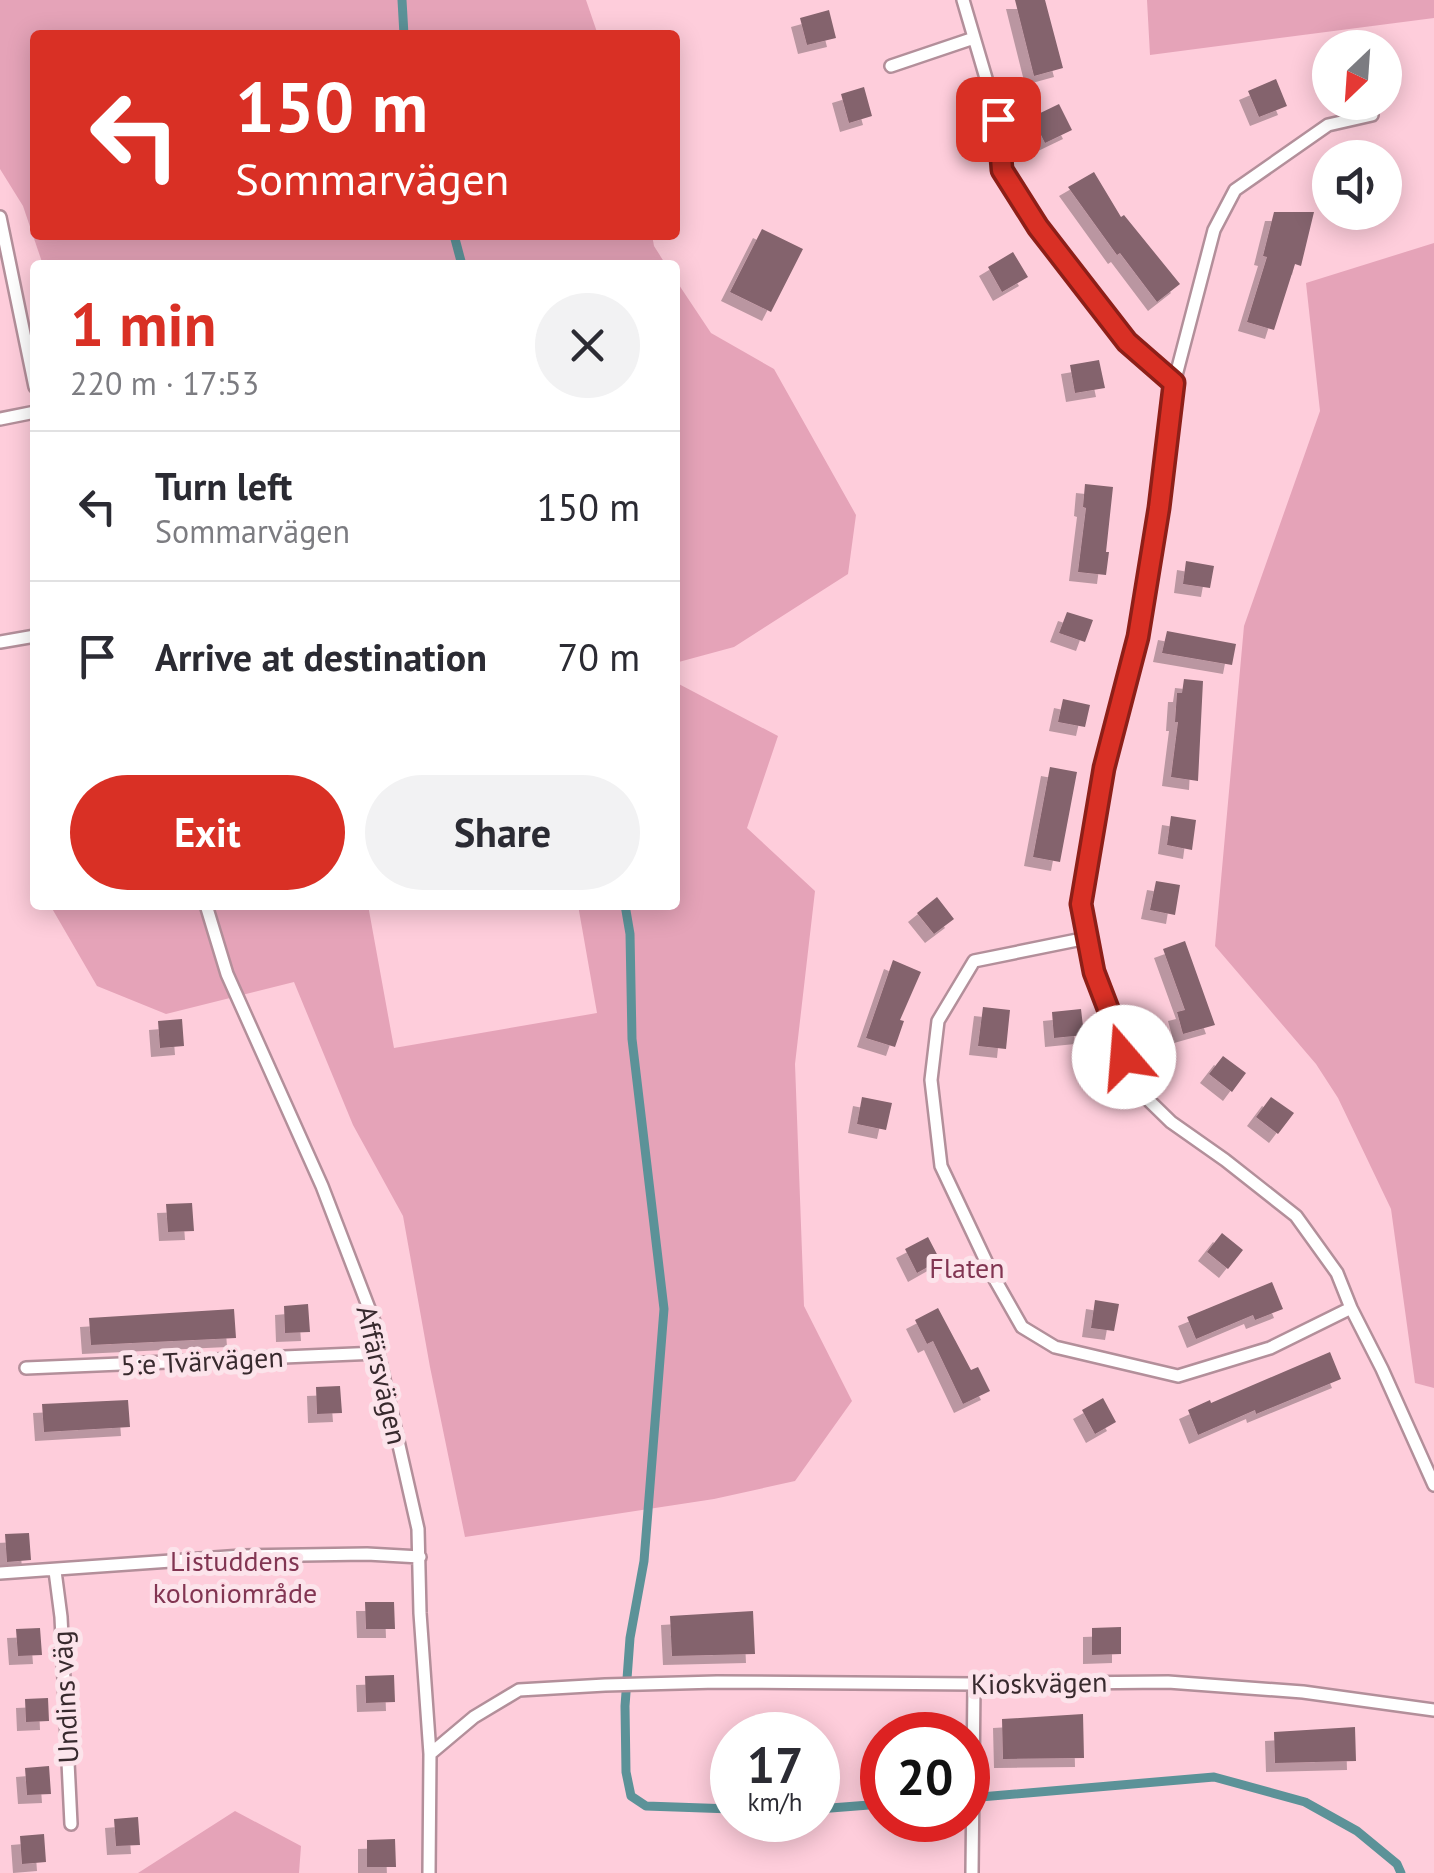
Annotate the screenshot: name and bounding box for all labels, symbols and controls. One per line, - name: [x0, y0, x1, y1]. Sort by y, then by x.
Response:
- north arrow: [1312, 30, 1402, 120]
- map controls: [1312, 30, 1402, 230]
- text: 150 m: [235, 61, 428, 151]
- icon: left: [70, 70, 200, 200]
- pin: [956, 77, 1041, 162]
- icon: arrive: [971, 92, 1026, 147]
- button: sound: [1312, 140, 1402, 230]
- text: Sommarvägen: [235, 149, 509, 207]
- text: 1 min: [70, 285, 216, 363]
- button: close: [535, 293, 640, 398]
- text: 220 m · 17:53: [70, 362, 259, 404]
- text: Turn left: [155, 461, 292, 510]
- icon: left: [70, 479, 125, 534]
- text: 150 m: [537, 482, 640, 531]
- text: Sommarvägen: [155, 510, 350, 552]
- icon: arrive: [70, 629, 125, 684]
- text: Arrive at destination: [155, 632, 487, 681]
- text: 70 m: [558, 632, 640, 681]
- button: Exit: [70, 775, 345, 890]
- button: Share: [365, 775, 640, 890]
- position arrow: [1072, 1005, 1176, 1109]
- park label: Flaten: [929, 1249, 1005, 1286]
- street label: Affärsvägen: [349, 1302, 416, 1448]
- street label: 5:e Tvärvägen: [120, 1338, 284, 1383]
- park label: Listuddens koloniområde: [153, 1542, 317, 1611]
- street label: Undins väg: [43, 1630, 86, 1764]
- street label: Kioskvägen: [970, 1663, 1108, 1702]
- speed limit sign: 20: [860, 1712, 990, 1842]
- text: 17: [747, 1732, 803, 1797]
- text: km/h: [748, 1786, 802, 1818]

